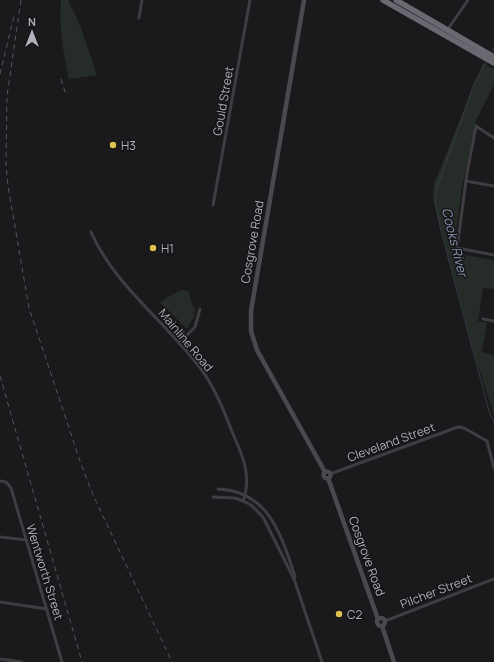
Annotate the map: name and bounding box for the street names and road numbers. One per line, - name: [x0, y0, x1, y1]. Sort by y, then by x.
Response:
- street label: Gould Street: [209, 65, 238, 137]
- street label: Cosgrove Road: [236, 199, 268, 285]
- street label: Mainline Road: [155, 305, 217, 375]
- street label: Cleveland Street: [345, 418, 437, 466]
- street label: Cosgrove Road: [345, 514, 389, 598]
- street label: Wentworth Street: [22, 522, 68, 622]
- street label: Pilcher Street: [398, 569, 475, 612]

